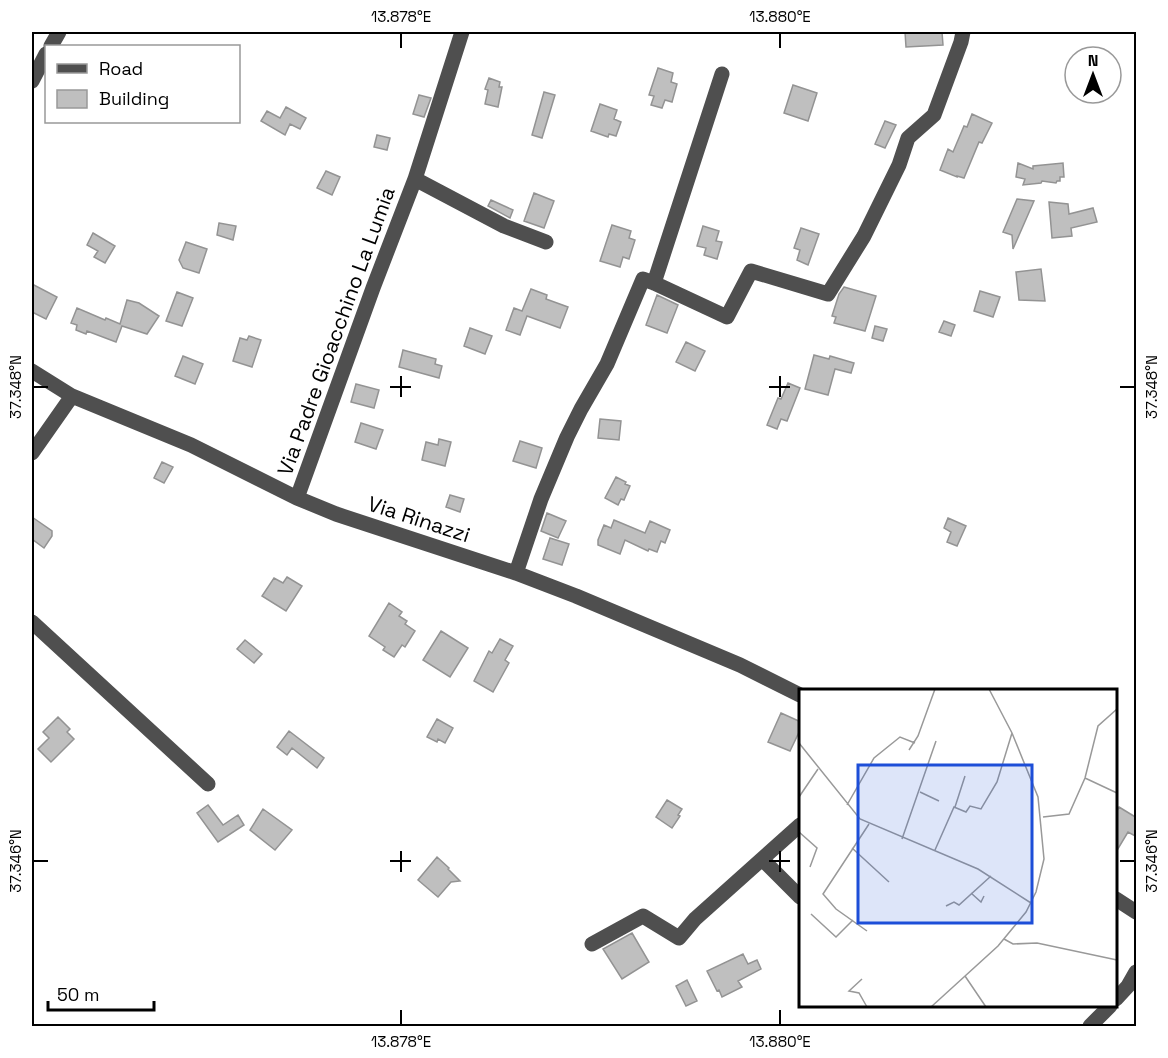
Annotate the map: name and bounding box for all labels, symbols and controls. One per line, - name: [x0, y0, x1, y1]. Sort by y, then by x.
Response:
- text: 13.878°E: [371, 7, 431, 26]
- text: 13.880°E: [749, 7, 811, 26]
- legend: [45, 45, 240, 123]
- north arrow: [1063, 45, 1123, 105]
- text: N: [1088, 50, 1098, 71]
- text: Road: [99, 57, 143, 80]
- text: Building: [99, 87, 169, 110]
- street label: Via Padre Gioacchino La Lumia: [271, 183, 401, 479]
- text: 37.348°N: [6, 355, 25, 419]
- text: 37.348°N: [1142, 355, 1161, 419]
- street label: Via Rinazzi: [364, 490, 474, 548]
- inset map: [799, 689, 1117, 1007]
- text: 37.346°N: [6, 829, 25, 893]
- text: 37.346°N: [1142, 829, 1161, 893]
- scale bar: [48, 974, 154, 1012]
- text: 50 m: [57, 983, 99, 1006]
- text: 13.878°E: [371, 1032, 431, 1051]
- text: 13.880°E: [749, 1032, 811, 1051]

